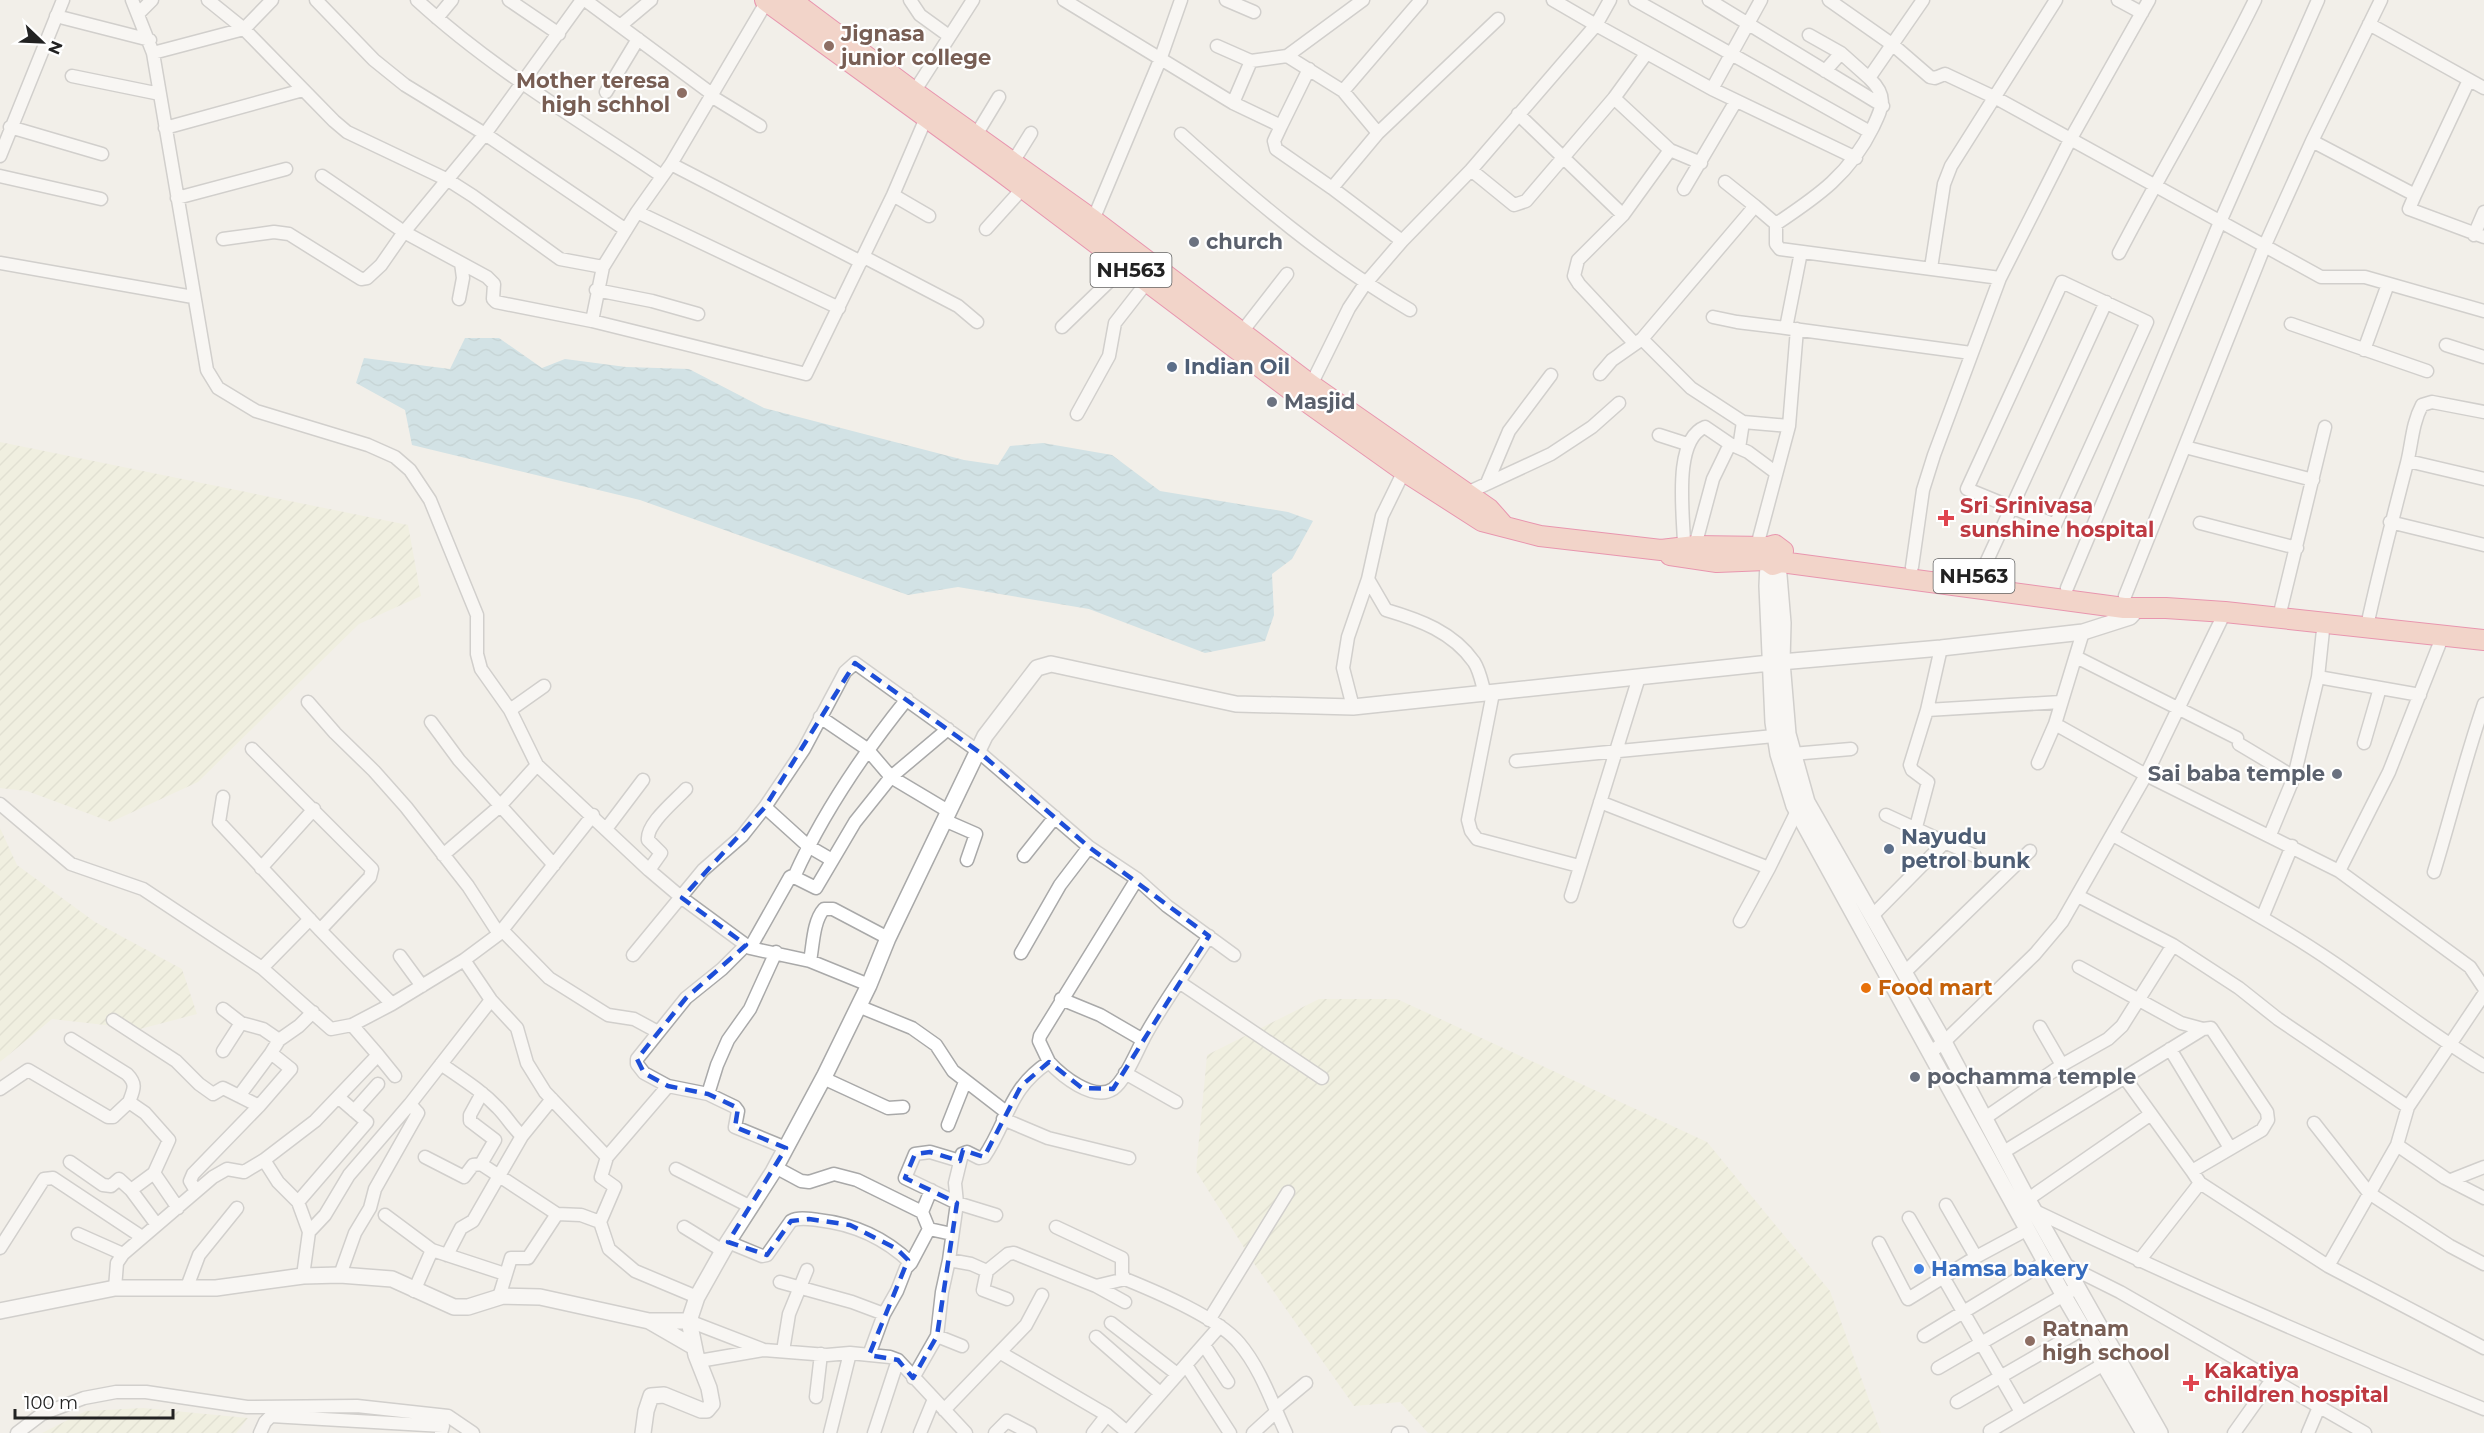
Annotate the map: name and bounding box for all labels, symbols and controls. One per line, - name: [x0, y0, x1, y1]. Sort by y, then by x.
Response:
- north arrow: [12, 12, 72, 72]
- place label: Jignasa junior college: [839, 21, 991, 70]
- text: N: [44, 38, 67, 57]
- marker: Jignasa junior college: [822, 39, 836, 53]
- place label: Mother teresa high schhol: [516, 68, 670, 117]
- marker: Mother teresa high schhol: [675, 86, 689, 100]
- place label: church: [1206, 229, 1283, 254]
- marker: church: [1187, 235, 1201, 249]
- road number: NH563: [1090, 253, 1172, 287]
- place label: Indian Oil: [1184, 354, 1290, 379]
- marker: Indian Oil: [1165, 360, 1179, 374]
- place label: Masjid: [1284, 389, 1355, 414]
- marker: Masjid: [1265, 395, 1279, 409]
- place label: Sri Srinivasa sunshine hospital: [1960, 493, 2154, 542]
- marker: Sri Srinivasa sunshine hospital: [1937, 509, 1955, 527]
- road number: NH563: [1934, 559, 2014, 593]
- place label: Sai baba temple: [2148, 761, 2325, 786]
- marker: Sai baba temple: [2330, 767, 2344, 781]
- place label: Nayudu petrol bunk: [1901, 824, 2030, 873]
- marker: Nayudu petrol bunk: [1882, 842, 1896, 856]
- place label: Food mart: [1878, 975, 1993, 1000]
- marker: Food mart: [1859, 981, 1873, 995]
- place label: pochamma temple: [1927, 1064, 2136, 1089]
- marker: pochamma temple: [1908, 1070, 1922, 1084]
- place label: Hamsa bakery: [1931, 1256, 2089, 1281]
- marker: Hamsa bakery: [1912, 1262, 1926, 1276]
- place label: Ratnam high school: [2042, 1316, 2170, 1365]
- marker: Ratnam high school: [2023, 1334, 2037, 1348]
- place label: Kakatiya children hospital: [2204, 1358, 2389, 1407]
- marker: Kakatiya children hospital: [2182, 1374, 2200, 1392]
- scale bar: [15, 1382, 172, 1420]
- text: 100 m: [24, 1392, 78, 1414]

